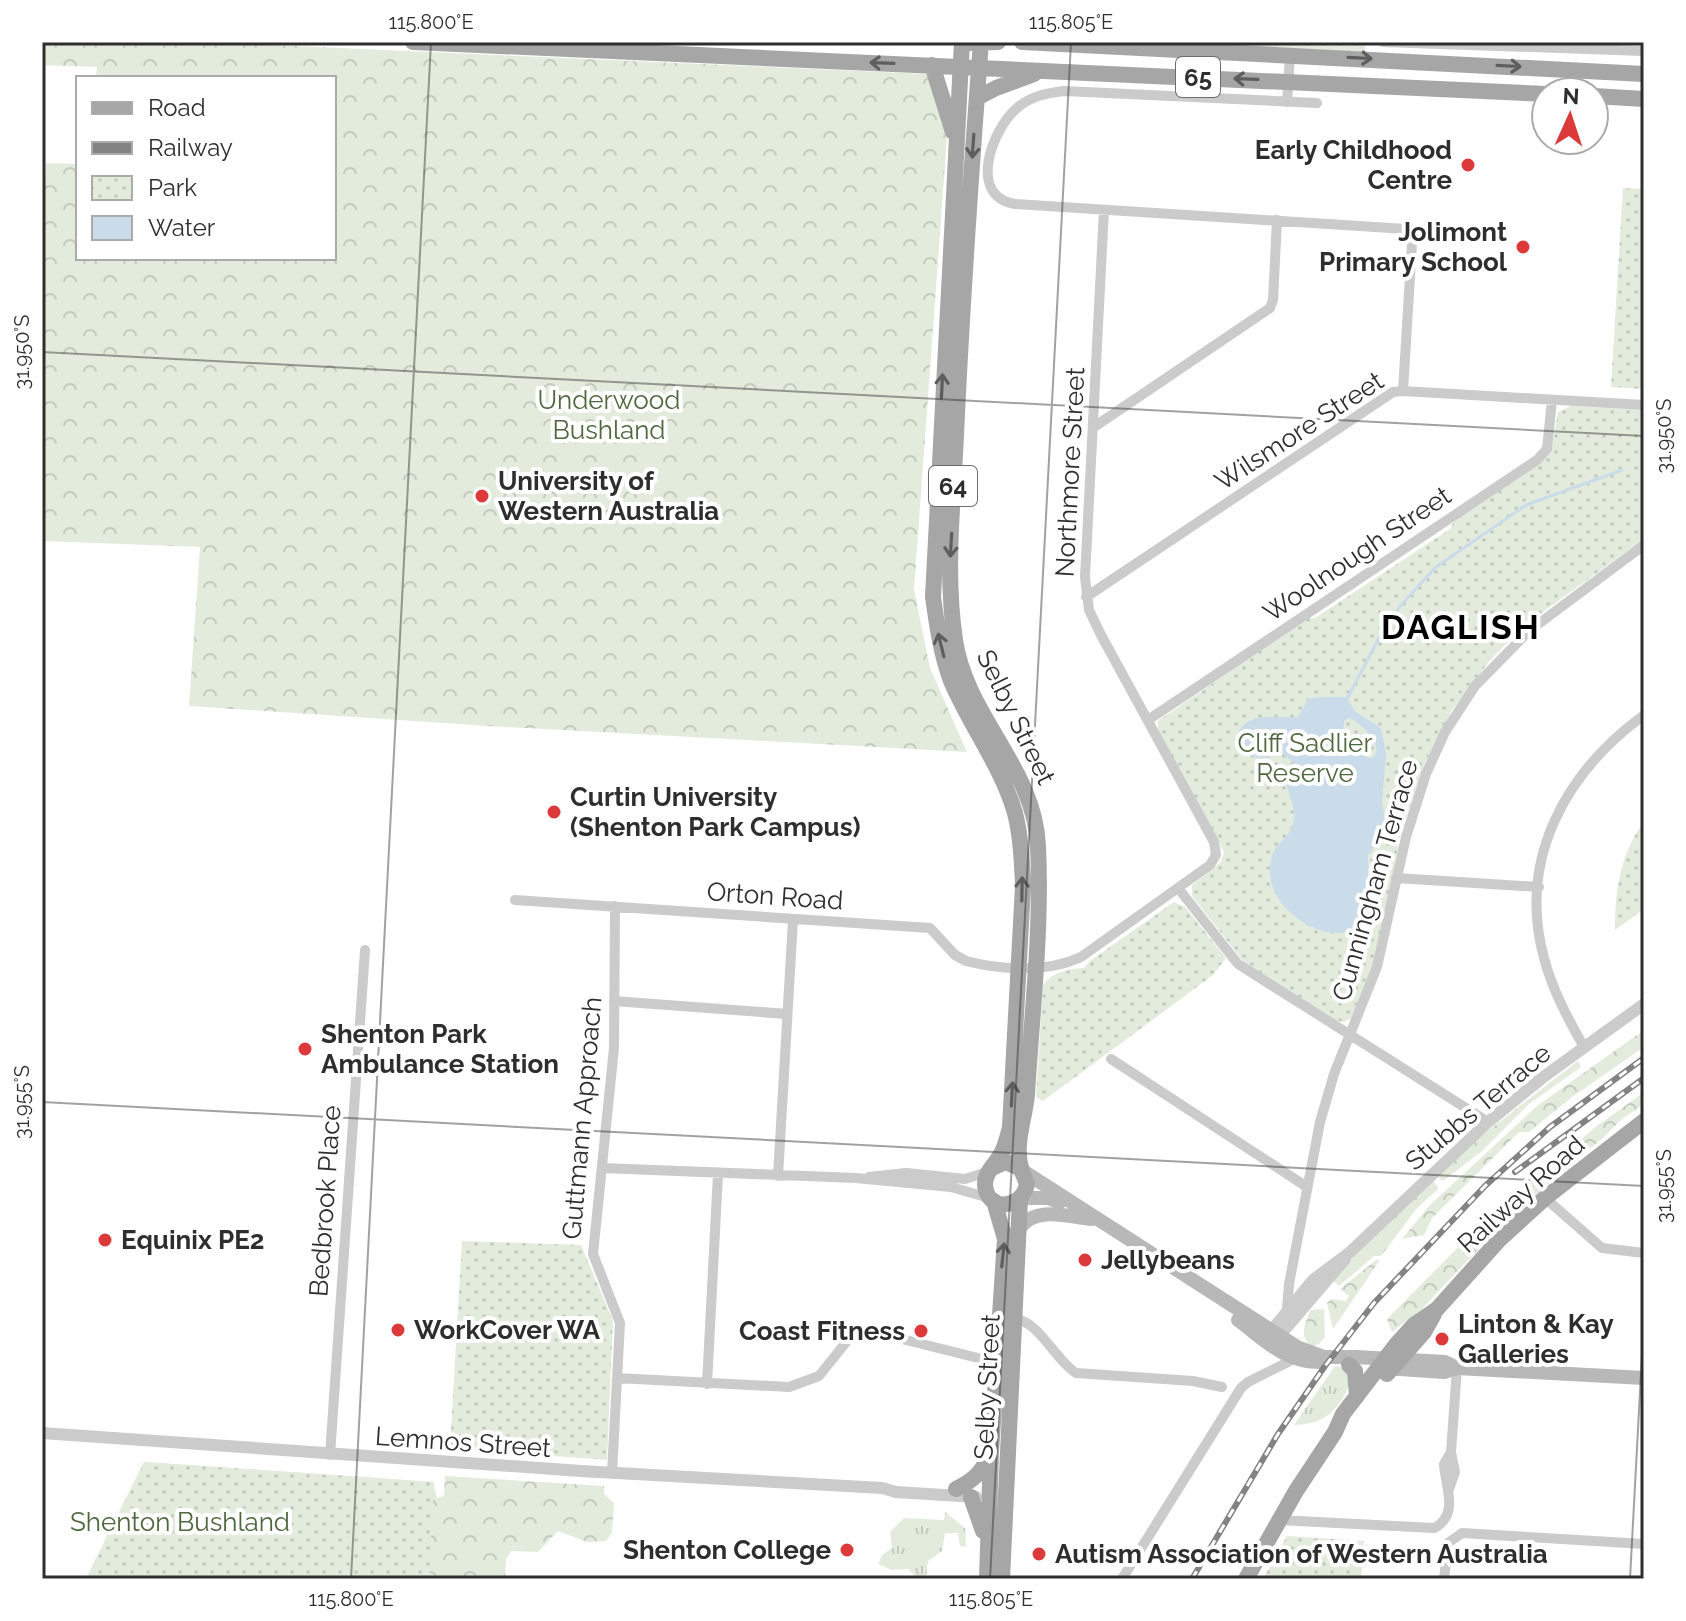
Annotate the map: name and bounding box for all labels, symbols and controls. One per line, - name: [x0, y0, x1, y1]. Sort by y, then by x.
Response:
- text: 115.800°E: [388, 10, 474, 34]
- text: 115.805°E: [1029, 10, 1113, 34]
- one-way arrow: [1346, 51, 1373, 66]
- one-way arrow: [869, 56, 896, 71]
- road number: 65: [1176, 57, 1220, 97]
- one-way arrow: [1495, 59, 1522, 74]
- one-way arrow: [1233, 72, 1260, 87]
- legend: [76, 76, 336, 260]
- north arrow: [1530, 76, 1610, 156]
- text: N: [1562, 83, 1580, 109]
- text: Road: [148, 93, 206, 122]
- one-way arrow: [965, 132, 980, 159]
- text: Railway: [148, 133, 233, 162]
- place label: Early Childhood Centre: [1255, 135, 1452, 195]
- marker: Early Childhood Centre: [1459, 156, 1477, 174]
- text: Park: [148, 173, 197, 202]
- text: Water: [148, 213, 216, 242]
- place label: Jolimont Primary School: [1319, 217, 1508, 277]
- marker: Jolimont Primary School: [1514, 238, 1532, 256]
- text: 31.950°S: [10, 315, 34, 389]
- street label: Wilsmore Street: [1209, 365, 1389, 497]
- street label: Northmore Street: [1050, 366, 1090, 578]
- one-way arrow: [935, 373, 950, 400]
- park label: Underwood Bushland: [538, 385, 680, 445]
- text: 31.950°S: [1652, 399, 1676, 473]
- place label: University of Western Australia: [498, 466, 719, 526]
- road number: 64: [929, 466, 977, 506]
- street label: Woolnough Street: [1258, 480, 1457, 628]
- marker: University of Western Australia: [473, 487, 491, 505]
- one-way arrow: [943, 531, 958, 558]
- district label: DAGLISH: [1381, 607, 1541, 647]
- one-way arrow: [932, 633, 947, 659]
- street label: Selby Street: [971, 645, 1062, 789]
- park label: Cliff Sadlier Reserve: [1237, 728, 1373, 788]
- street label: Cunningham Terrace: [1326, 756, 1424, 1004]
- place label: Curtin University (Shenton Park Campus): [570, 782, 861, 842]
- marker: Curtin University (Shenton Park Campus): [545, 803, 563, 821]
- street label: Orton Road: [706, 876, 844, 916]
- one-way arrow: [1014, 876, 1030, 902]
- street label: Guttmann Approach: [556, 996, 608, 1240]
- place label: Shenton Park Ambulance Station: [321, 1019, 559, 1079]
- street label: Stubbs Terrace: [1399, 1038, 1557, 1176]
- marker: Shenton Park Ambulance Station: [296, 1040, 314, 1058]
- text: 31.955°S: [10, 1065, 34, 1139]
- one-way arrow: [1004, 1081, 1019, 1108]
- street label: Bedbrook Place: [303, 1104, 347, 1298]
- street label: Railway Road: [1451, 1129, 1591, 1259]
- text: 31.955°S: [1652, 1149, 1676, 1223]
- place label: Equinix PE2: [121, 1225, 264, 1255]
- marker: Equinix PE2: [96, 1231, 114, 1249]
- one-way arrow: [996, 1242, 1011, 1269]
- place label: Jellybeans: [1101, 1245, 1235, 1275]
- marker: Jellybeans: [1076, 1251, 1094, 1269]
- place label: Linton & Kay Galleries: [1458, 1309, 1614, 1369]
- street label: Selby Street: [968, 1313, 1006, 1461]
- place label: WorkCover WA: [414, 1315, 601, 1345]
- place label: Coast Fitness: [739, 1316, 905, 1346]
- marker: WorkCover WA: [389, 1321, 407, 1339]
- marker: Coast Fitness: [912, 1322, 930, 1340]
- marker: Linton & Kay Galleries: [1433, 1330, 1451, 1348]
- street label: Lemnos Street: [374, 1421, 552, 1463]
- park label: Shenton Bushland: [70, 1507, 290, 1537]
- place label: Shenton College: [623, 1535, 831, 1565]
- place label: Autism Association of Western Australia: [1055, 1539, 1548, 1569]
- marker: Shenton College: [838, 1541, 856, 1559]
- marker: Autism Association of Western Australia: [1030, 1545, 1048, 1563]
- text: 115.800°E: [308, 1587, 394, 1611]
- text: 115.805°E: [949, 1587, 1033, 1611]

